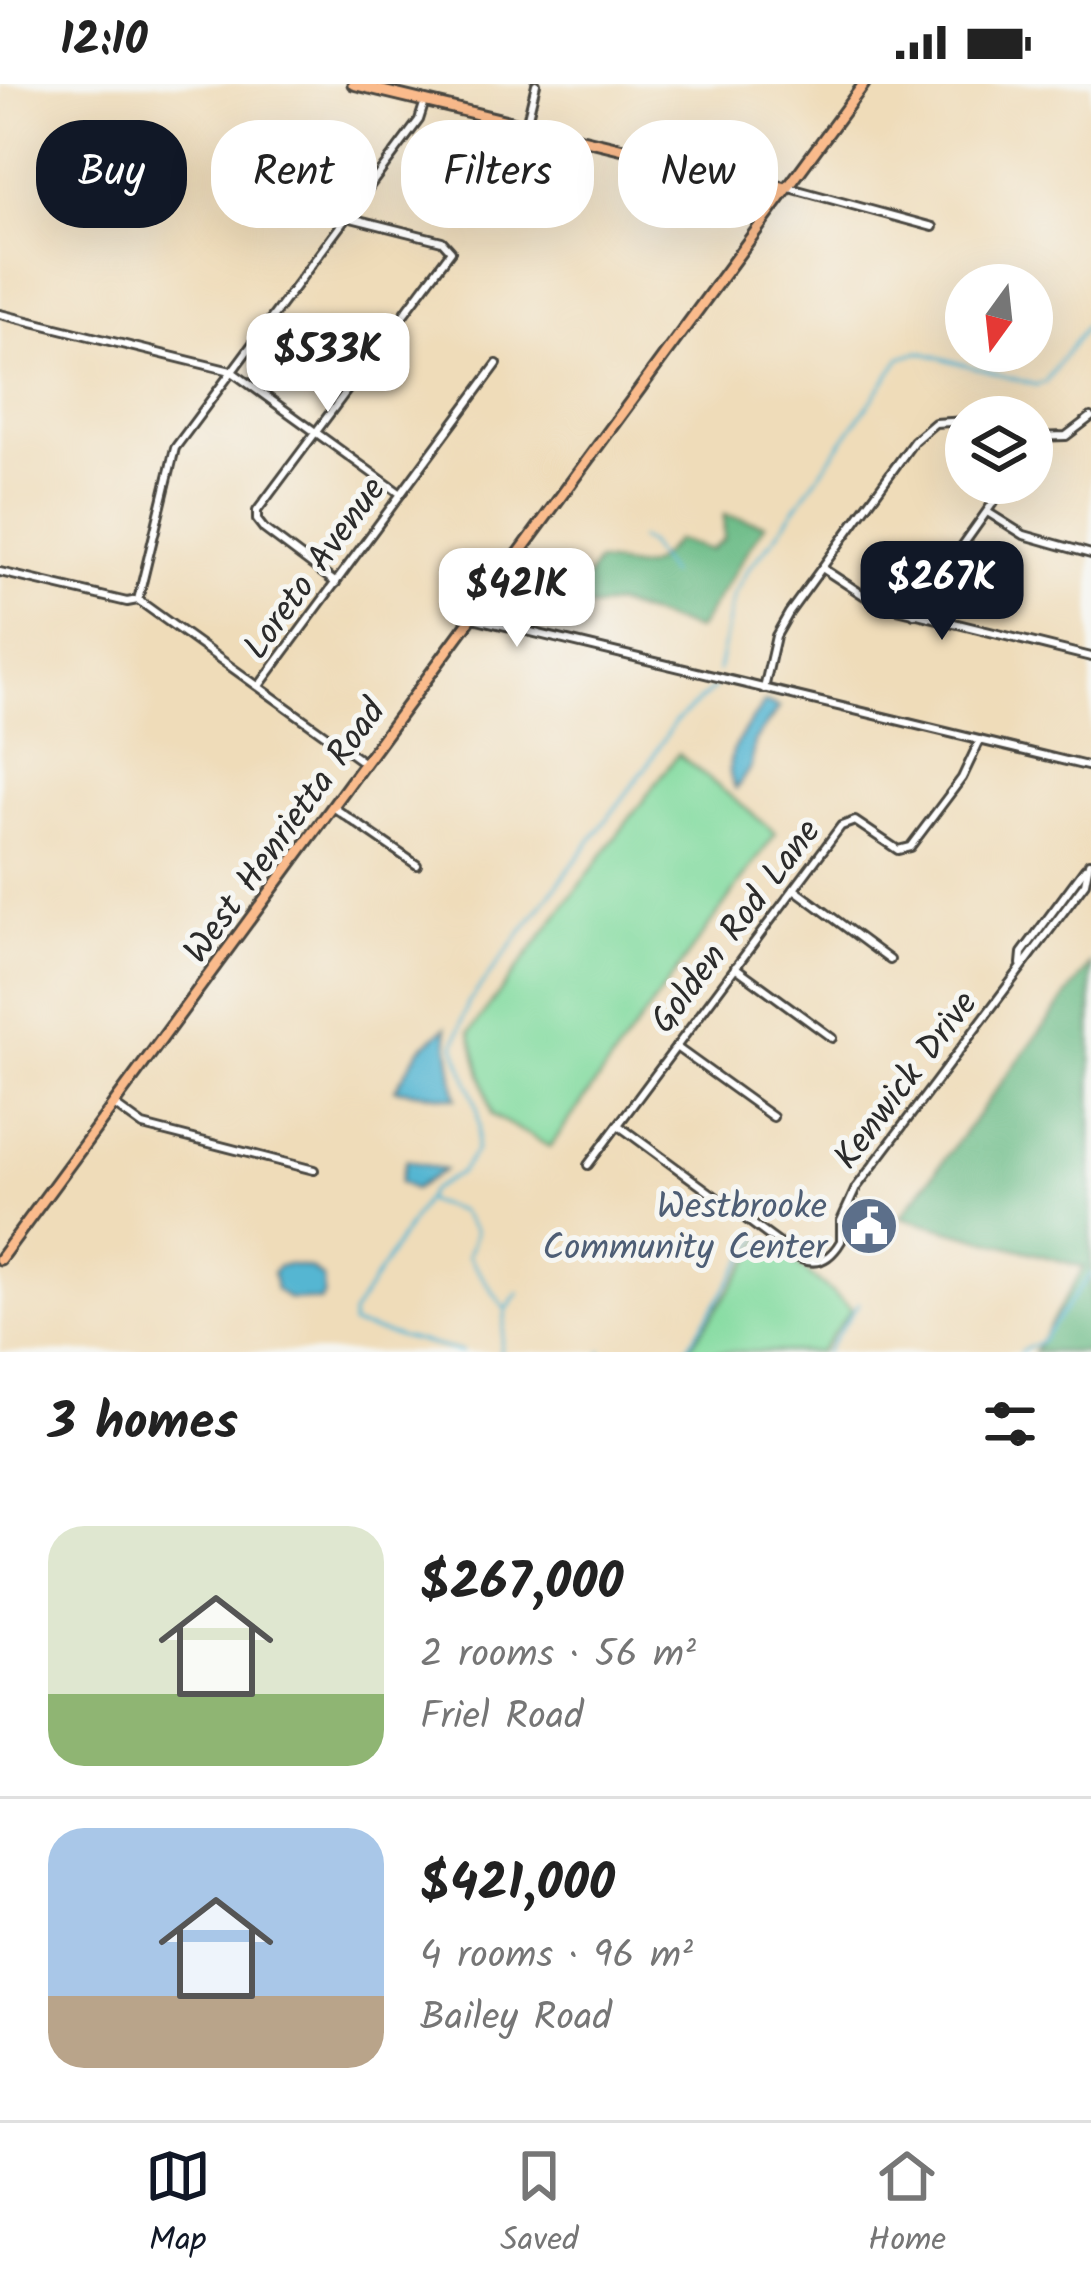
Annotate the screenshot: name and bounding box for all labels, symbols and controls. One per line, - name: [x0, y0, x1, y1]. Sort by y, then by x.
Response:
- text: 12:10: [60, 6, 148, 78]
- chip: Buy: [36, 120, 187, 228]
- chip: Rent: [211, 120, 377, 228]
- chip: Filters: [401, 120, 594, 228]
- chip: New: [618, 120, 778, 228]
- north arrow: [945, 264, 1053, 372]
- map controls: [945, 264, 1053, 504]
- pin: $533K: [244, 313, 412, 415]
- text: $533K: [274, 321, 382, 383]
- button: layers: [945, 396, 1053, 504]
- street label: Loreto Avenue: [230, 465, 402, 673]
- pin: $267K: [858, 541, 1026, 643]
- pin: $421K: [433, 548, 601, 650]
- text: $267K: [888, 549, 996, 611]
- text: $421K: [466, 556, 568, 618]
- street label: West Henrietta Road: [170, 687, 402, 976]
- street label: Golden Rod Lane: [637, 807, 837, 1047]
- street label: Kenwick Drive: [820, 979, 993, 1183]
- place label: Westbrooke Community Center: [542, 1180, 829, 1278]
- public building icon: Westbrooke Community Center: [838, 1195, 900, 1257]
- text: 3 homes: [48, 1384, 238, 1465]
- icon: filters: [977, 1391, 1043, 1457]
- text: $267,000: [420, 1544, 624, 1625]
- icon: home: [144, 1574, 288, 1718]
- text: 2 rooms · 56 m²: [420, 1625, 696, 1687]
- text: Friel Road: [420, 1687, 584, 1749]
- text: $421,000: [420, 1845, 615, 1926]
- icon: home: [144, 1876, 288, 2020]
- text: 4 rooms · 96 m²: [420, 1926, 693, 1988]
- text: Bailey Road: [420, 1988, 612, 2050]
- tab: Map: [145, 2143, 211, 2268]
- tab: Saved: [500, 2143, 579, 2268]
- tab: Home: [868, 2143, 946, 2268]

